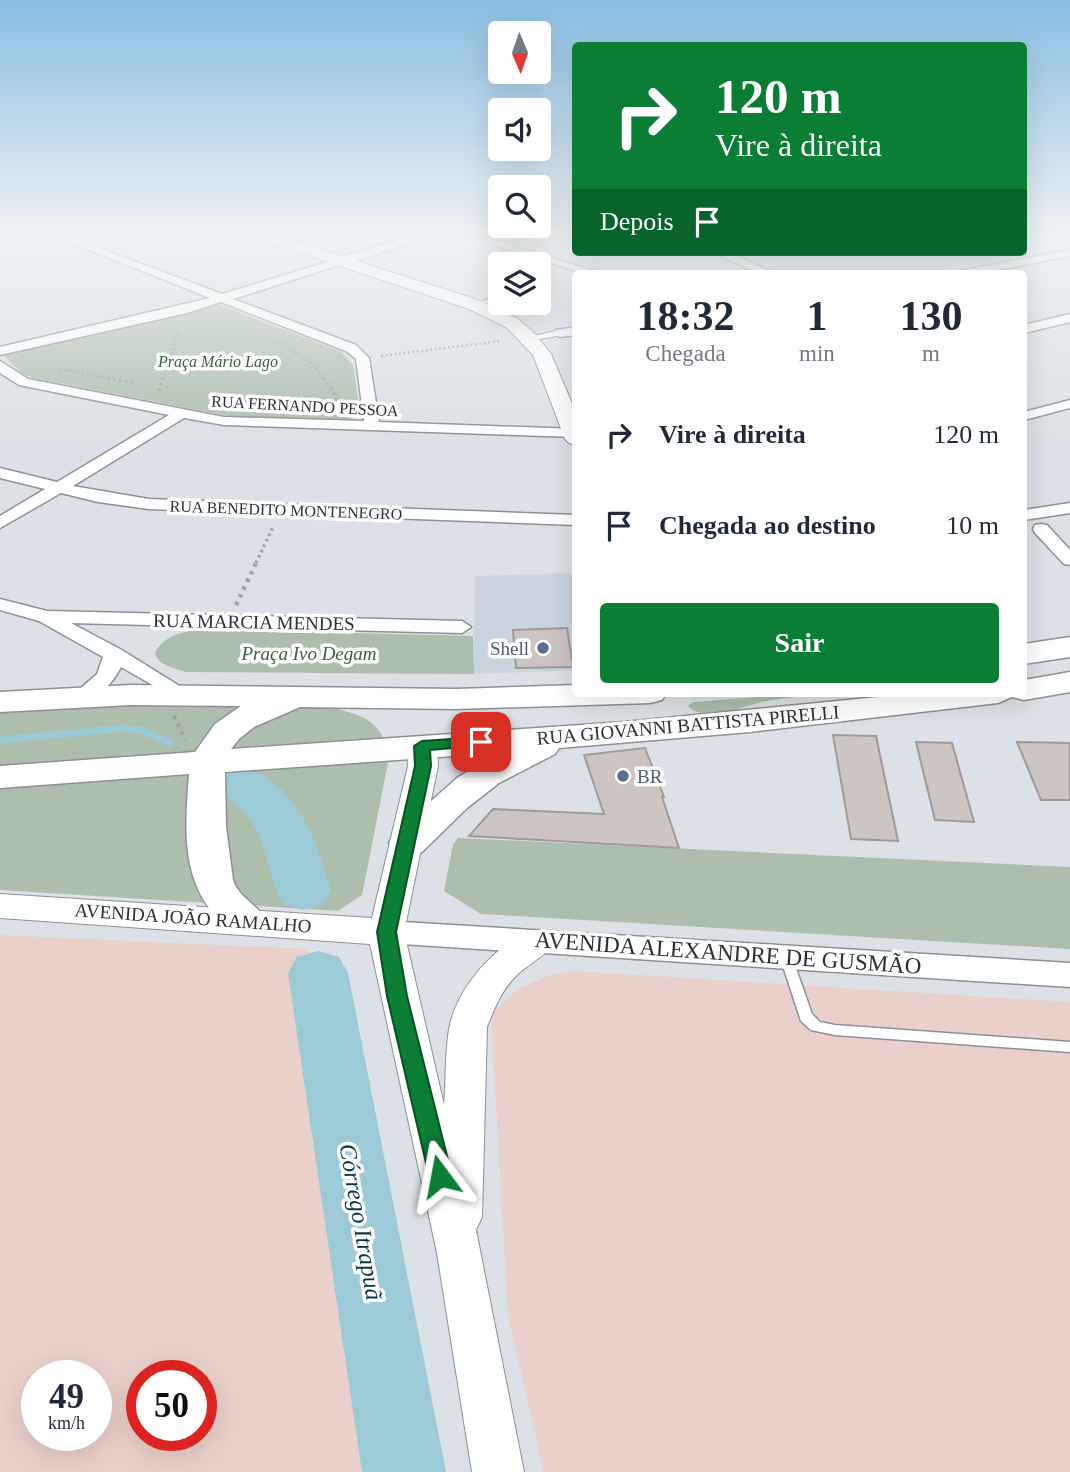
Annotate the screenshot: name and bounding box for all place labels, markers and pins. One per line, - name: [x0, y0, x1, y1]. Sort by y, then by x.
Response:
- place label: Shell: [490, 638, 529, 659]
- marker: Shell: [535, 640, 551, 656]
- pin: [451, 712, 511, 772]
- place label: BR: [637, 766, 663, 787]
- marker: BR: [615, 768, 631, 784]

